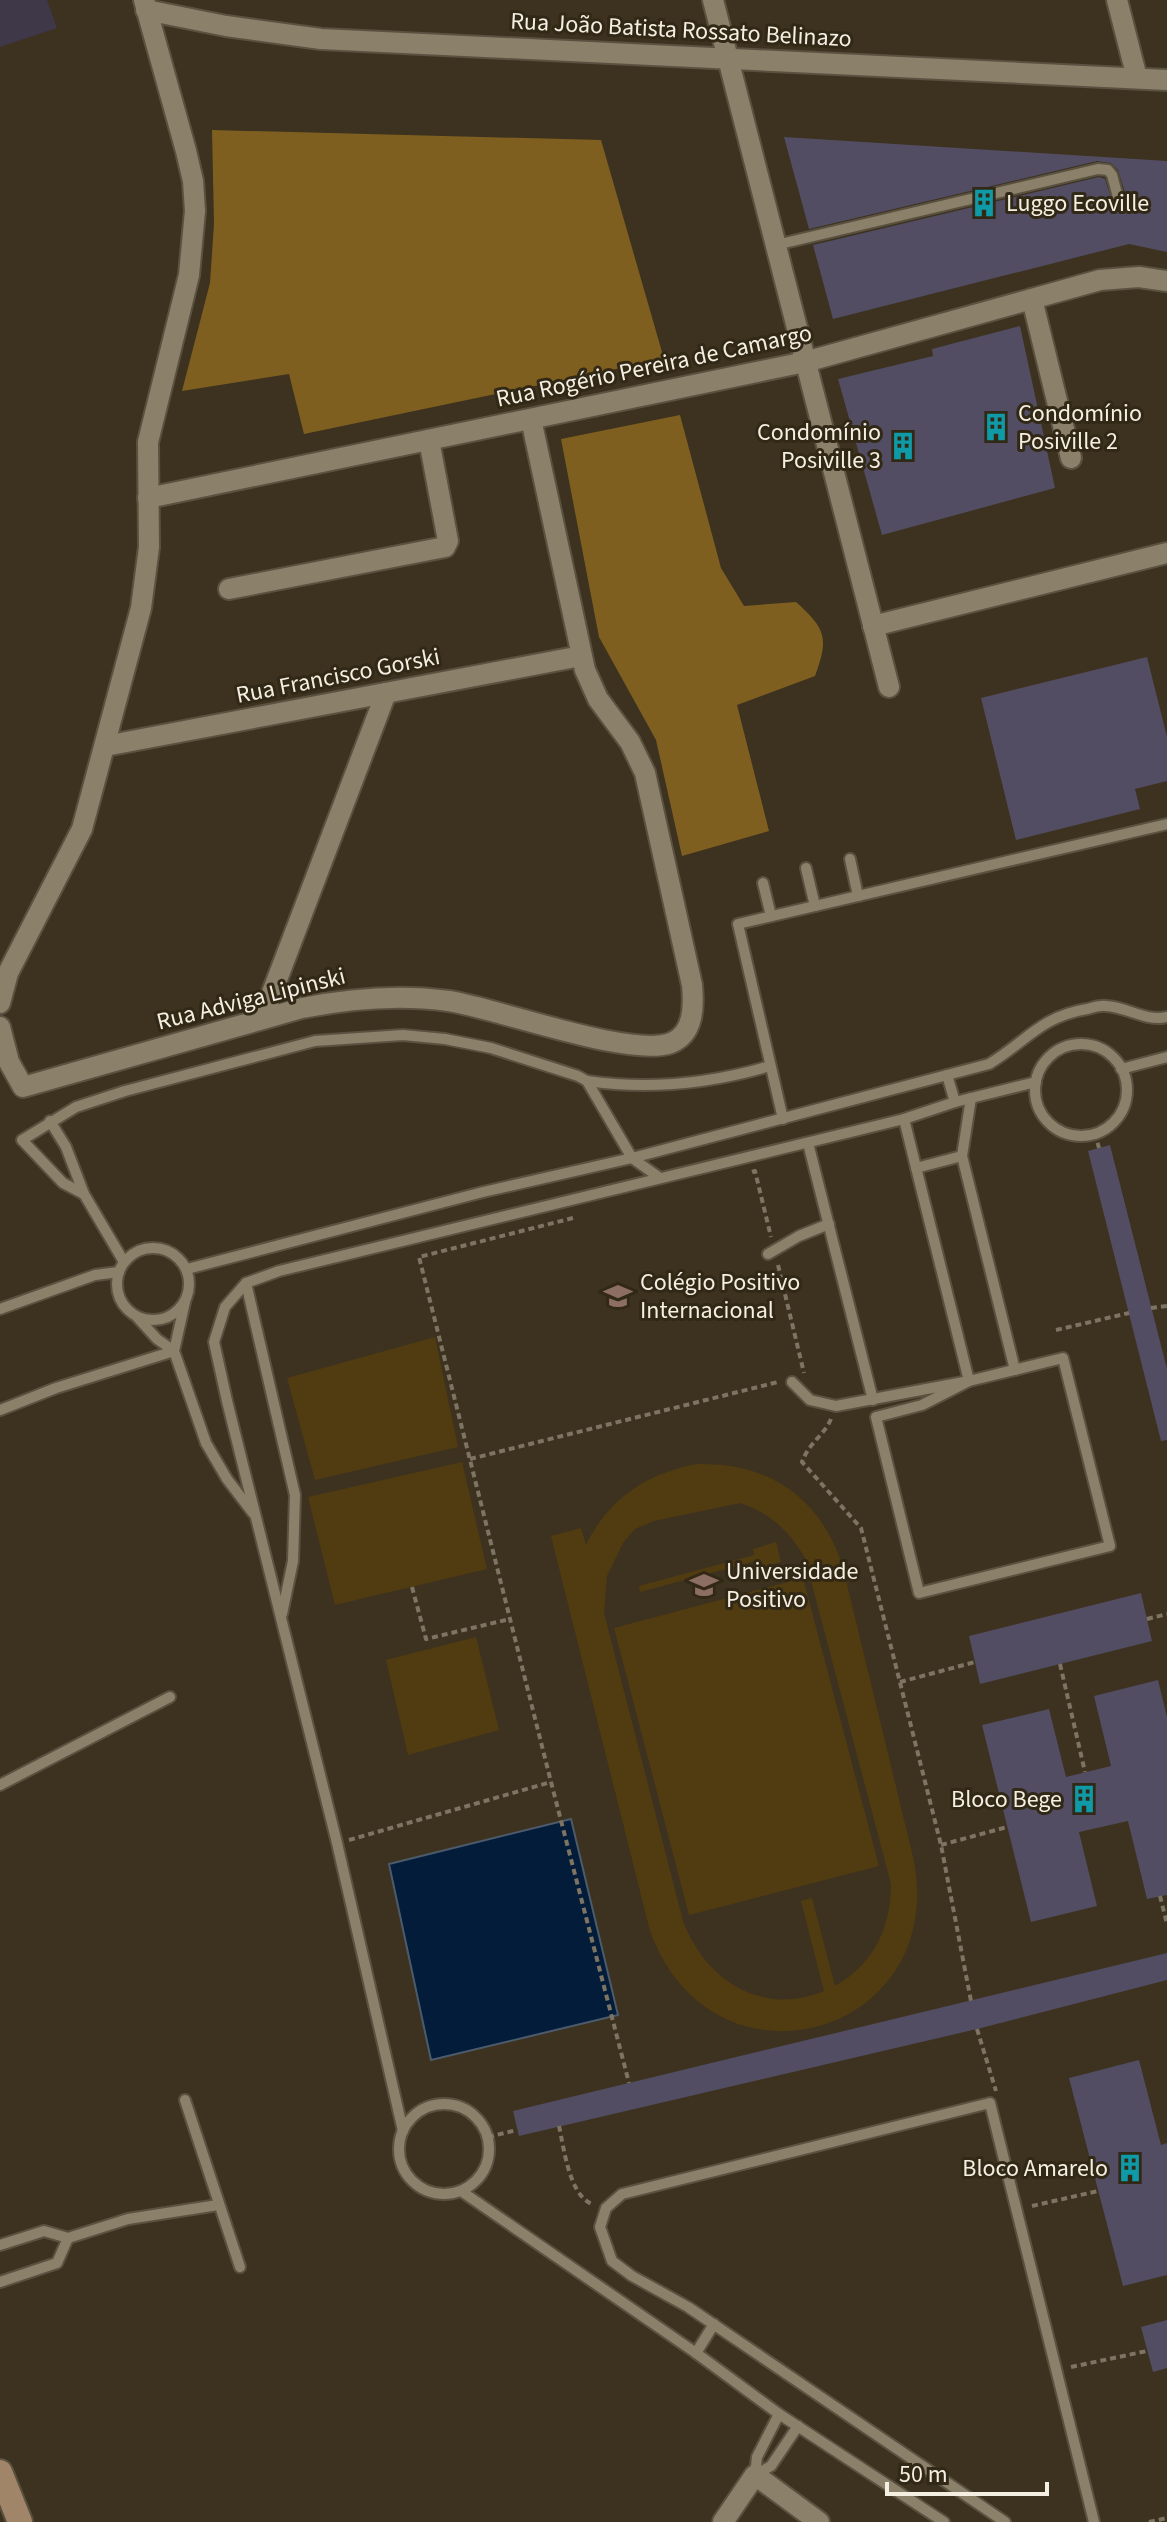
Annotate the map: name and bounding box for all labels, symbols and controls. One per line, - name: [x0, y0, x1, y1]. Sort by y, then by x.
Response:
- street label: Rua João Batista Rossato Belinazo: [509, 4, 853, 56]
- place label: Luggo Ecoville: [1006, 186, 1149, 221]
- building icon: Luggo Ecoville: [969, 188, 999, 218]
- street label: Rua Rogério Pereira de Camargo: [493, 315, 815, 417]
- place label: Condomínio Posiville 2: [1018, 396, 1142, 459]
- building icon: Condomínio Posiville 2: [981, 412, 1011, 442]
- place label: Condomínio Posiville 3: [757, 415, 881, 478]
- building icon: Condomínio Posiville 3: [888, 431, 918, 461]
- street label: Rua Francisco Gorski: [233, 639, 443, 713]
- street label: Rua Adviga Lipinski: [153, 959, 349, 1039]
- place label: Colégio Positivo Internacional: [640, 1265, 800, 1328]
- school or university icon: Colégio Positivo Internacional: [603, 1281, 633, 1311]
- place label: Universidade Positivo: [726, 1554, 858, 1617]
- school or university icon: Universidade Positivo: [689, 1570, 719, 1600]
- place label: Bloco Bege: [951, 1782, 1062, 1817]
- building icon: Bloco Bege: [1069, 1784, 1099, 1814]
- place label: Bloco Amarelo: [962, 2151, 1108, 2186]
- building icon: Bloco Amarelo: [1115, 2153, 1145, 2183]
- scale bar: [887, 2446, 1047, 2496]
- text: 50 m: [899, 2457, 948, 2492]

